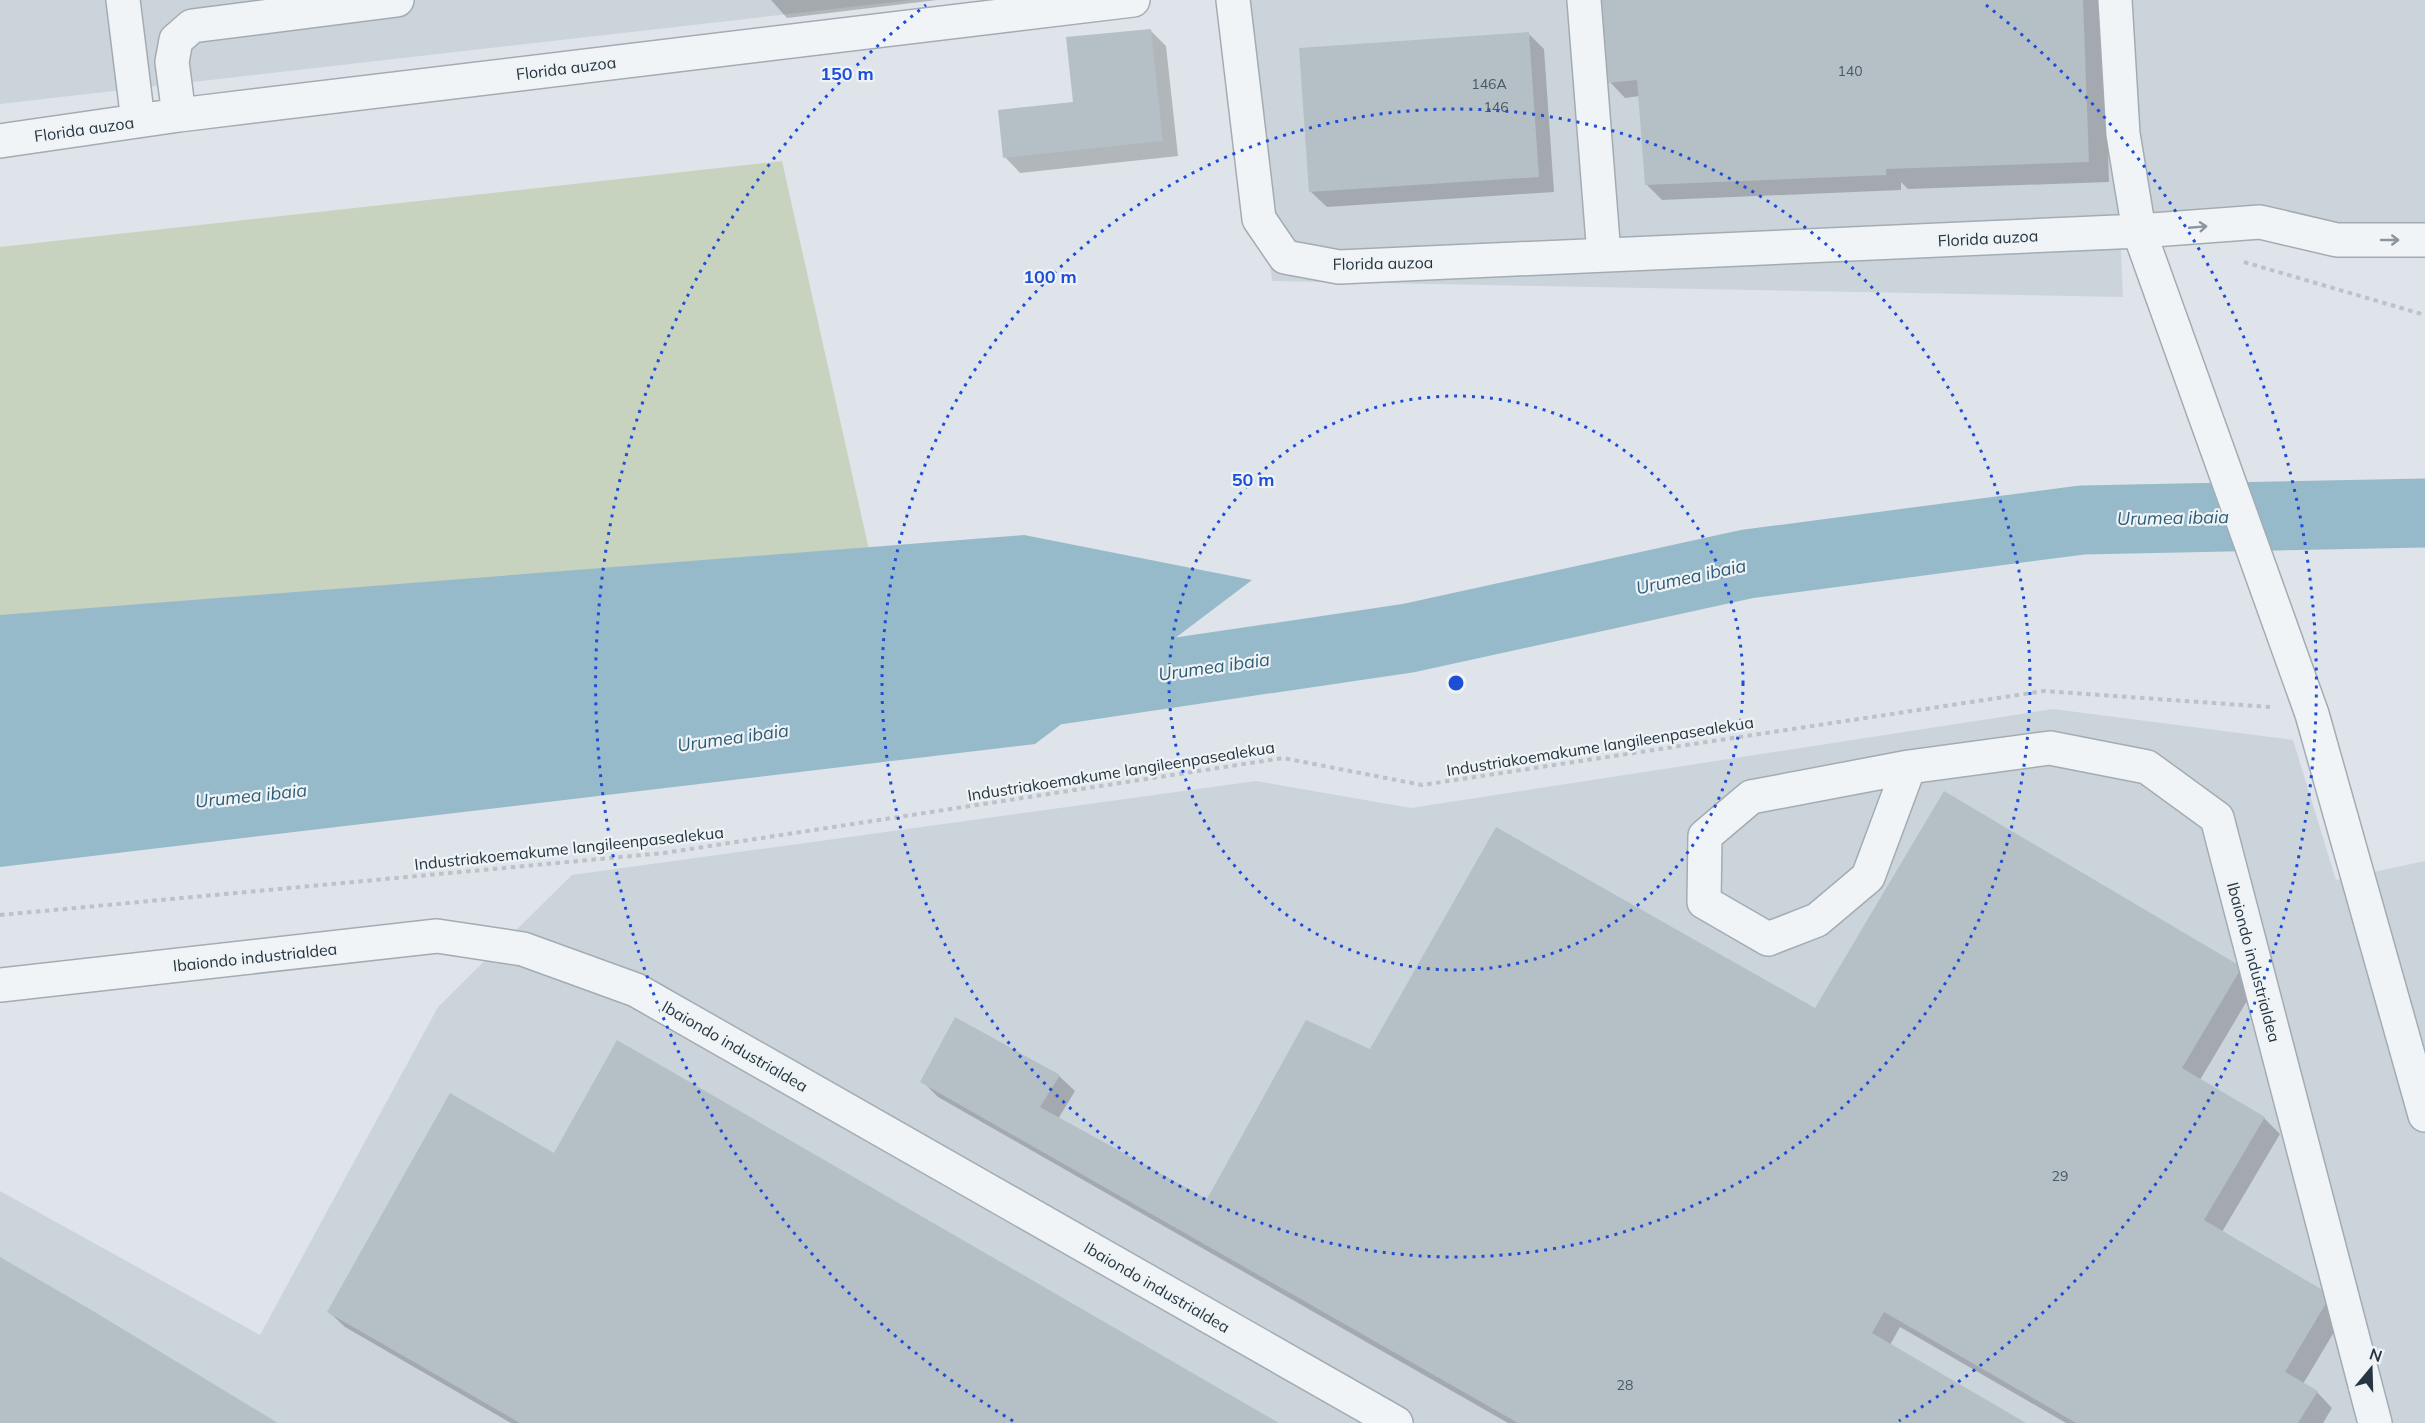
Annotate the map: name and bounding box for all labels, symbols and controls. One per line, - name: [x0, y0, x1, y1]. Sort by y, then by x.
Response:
- street label: Florida auzoa: [515, 52, 617, 84]
- text: 150 m: [820, 62, 874, 85]
- house number: 140: [1837, 62, 1863, 80]
- house number: 146A: [1471, 75, 1507, 93]
- house number: 146: [1483, 98, 1509, 116]
- street label: Florida auzoa: [33, 112, 135, 146]
- one-way arrow: [2187, 221, 2207, 232]
- street label: Florida auzoa: [1937, 225, 2039, 251]
- one-way arrow: [2380, 234, 2400, 246]
- street label: Florida auzoa: [1333, 252, 1433, 274]
- text: 100 m: [1023, 265, 1077, 288]
- text: 50 m: [1232, 468, 1274, 491]
- water label: Urumea ibaia: [2117, 505, 2229, 530]
- water label: Urumea ibaia: [1634, 554, 1748, 599]
- water label: Urumea ibaia: [1157, 647, 1271, 686]
- centre of rings: [1446, 673, 1466, 693]
- street label: Industriakoemakume langileenpasealekua: [1445, 712, 1755, 780]
- water label: Urumea ibaia: [676, 718, 790, 757]
- street label: Industriakoemakume langileenpasealekua: [966, 737, 1276, 805]
- water label: Urumea ibaia: [194, 778, 308, 813]
- street label: Industriakoemakume langileenpasealekua: [413, 822, 725, 874]
- street label: Ibaiondo industrialdea: [2223, 880, 2285, 1044]
- street label: Ibaiondo industrialdea: [172, 938, 338, 976]
- street label: Ibaiondo industrialdea: [659, 996, 811, 1096]
- house number: 29: [2052, 1167, 2068, 1185]
- street label: Ibaiondo industrialdea: [1081, 1237, 1233, 1337]
- north arrow: [2341, 1339, 2401, 1399]
- text: N: [2367, 1343, 2385, 1366]
- house number: 28: [1617, 1376, 1633, 1394]

